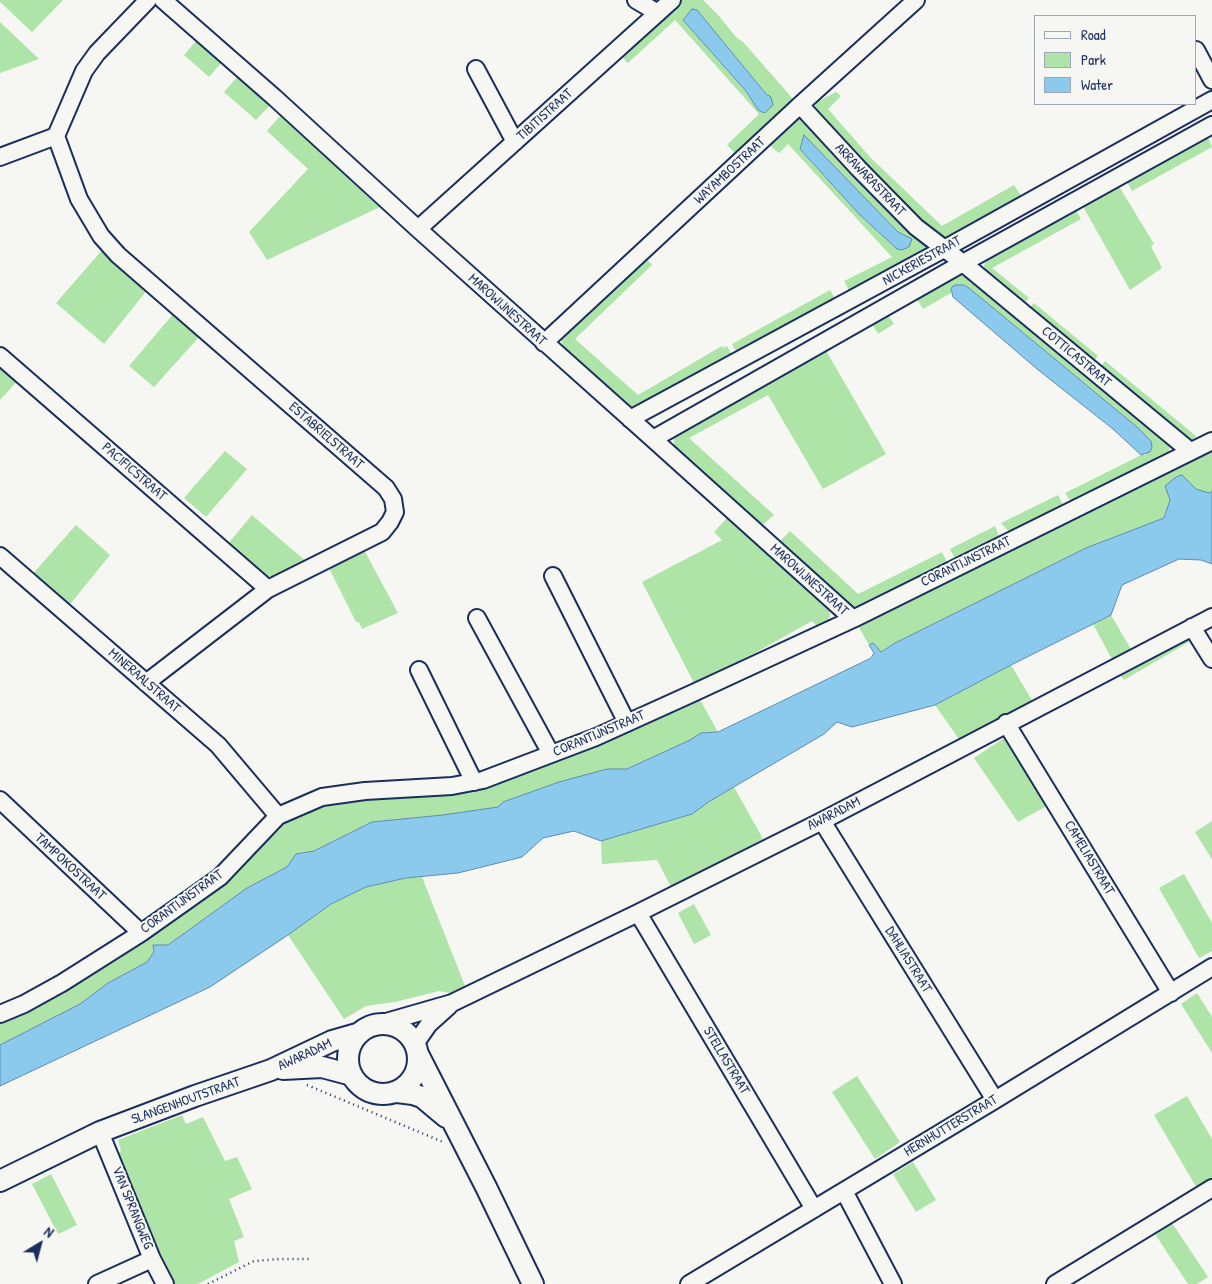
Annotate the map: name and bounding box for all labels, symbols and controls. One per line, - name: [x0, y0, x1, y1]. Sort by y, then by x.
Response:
- legend: [1034, 15, 1197, 105]
- text: Road: [1081, 24, 1106, 45]
- text: Park: [1081, 49, 1106, 70]
- text: Water: [1081, 74, 1113, 95]
- street label: TIBITISTRAAT: [514, 85, 576, 145]
- street label: WAYAMBOSTRAAT: [691, 134, 769, 208]
- street label: ARRAWARASTRAAT: [831, 140, 909, 220]
- street label: NICKERIESTRAAT: [880, 232, 964, 290]
- street label: MAROWIJNESTRAAT: [464, 270, 550, 350]
- street label: COTTICASTRAAT: [1038, 323, 1114, 391]
- street label: ESTABRIELSTRAAT: [285, 399, 367, 473]
- street label: PACIFICSTRAAT: [98, 439, 170, 505]
- street label: CORANTIJNSTRAAT: [918, 533, 1014, 591]
- street label: MAROWIJNESTRAAT: [766, 540, 852, 620]
- street label: MINERAALSTRAAT: [105, 645, 183, 717]
- street label: CORANTIJNSTRAAT: [551, 707, 647, 761]
- street label: AWARADAM: [805, 794, 863, 834]
- street label: CAMELIASTRAAT: [1060, 818, 1118, 898]
- street label: TAMPOKOSTRAAT: [31, 830, 109, 904]
- street label: CORANTIJNSTRAAT: [137, 866, 227, 938]
- street label: DAHLIASTRAAT: [881, 924, 935, 996]
- street label: STELLASTRAAT: [699, 1024, 753, 1098]
- street label: AWARADAM: [275, 1035, 335, 1075]
- street label: SLANGENHOUTSTRAAT: [129, 1074, 243, 1128]
- street label: HERNHUTTERSTRAAT: [901, 1092, 1001, 1160]
- street label: VAN SPRANGWEG: [108, 1164, 156, 1252]
- north arrow: [15, 1219, 65, 1269]
- text: N: [41, 1222, 58, 1241]

